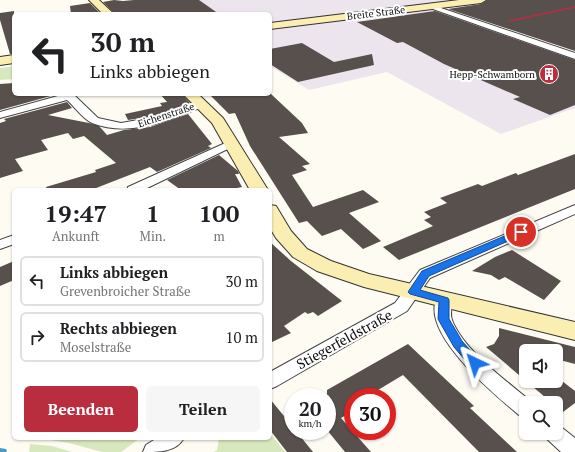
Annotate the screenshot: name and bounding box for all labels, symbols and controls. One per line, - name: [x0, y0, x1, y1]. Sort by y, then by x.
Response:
- street label: Breite Straße: [346, 3, 406, 23]
- text: 30 m: [90, 23, 155, 60]
- icon: left: [24, 28, 76, 80]
- text: Links abbiegen: [90, 59, 210, 83]
- building icon: Hepp-Schwamborn: [538, 63, 560, 85]
- place label: Hepp-Schwamborn: [450, 68, 535, 81]
- street label: Eichenstraße: [136, 100, 196, 130]
- text: 19:47: [45, 197, 107, 229]
- text: 1: [146, 197, 160, 229]
- text: 100: [199, 197, 239, 229]
- pin: [504, 215, 538, 249]
- icon: arrive: [510, 221, 532, 243]
- text: Ankunft: [52, 227, 100, 245]
- text: Min.: [140, 227, 166, 245]
- text: m: [213, 227, 225, 245]
- text: Links abbiegen: [60, 262, 168, 282]
- icon: left: [26, 270, 48, 292]
- text: 30 m: [225, 271, 258, 291]
- text: Grevenbroicher Straße: [60, 282, 191, 300]
- street label: Stiegerfeldstraße: [293, 305, 395, 373]
- text: Rechts abbiegen: [60, 318, 177, 338]
- icon: right: [26, 326, 48, 348]
- text: 10 m: [225, 327, 258, 347]
- text: Moselstraße: [60, 338, 131, 356]
- position arrow: [454, 342, 496, 384]
- map controls: [519, 344, 563, 440]
- button: sound: [519, 344, 563, 388]
- button: Beenden: [24, 386, 138, 432]
- button: Teilen: [146, 386, 260, 432]
- speed limit sign: 30: [344, 388, 396, 440]
- text: 20: [299, 395, 321, 422]
- button: search: [519, 396, 563, 440]
- text: km/h: [298, 417, 322, 430]

